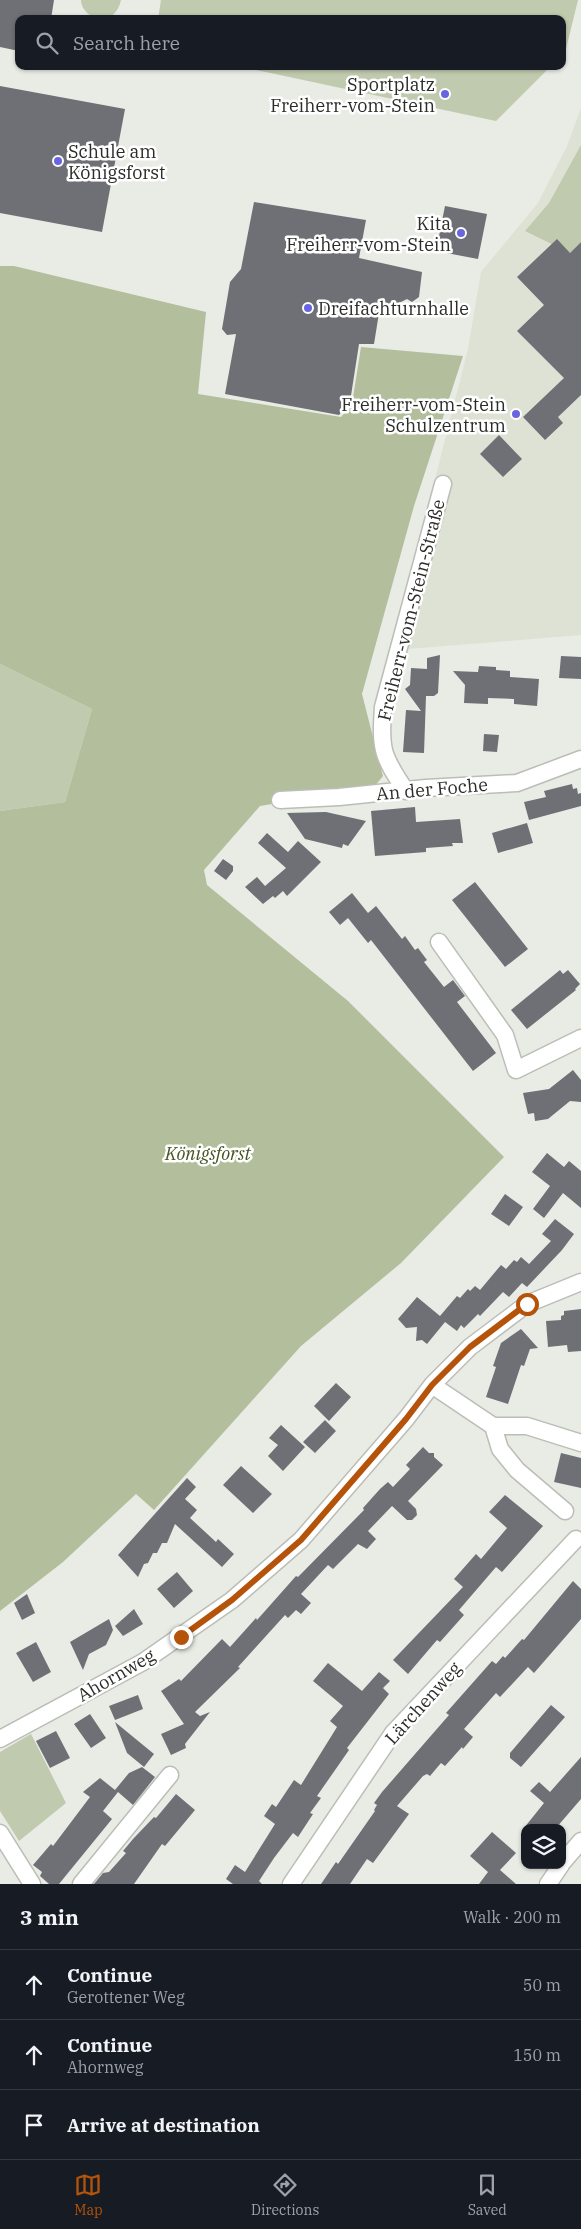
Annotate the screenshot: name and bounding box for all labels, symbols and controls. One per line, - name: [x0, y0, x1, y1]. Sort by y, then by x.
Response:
- search box: [15, 15, 566, 70]
- icon: search: [33, 29, 61, 57]
- text: Search here: [73, 31, 180, 55]
- place label: Sportplatz Freiherr-vom-Stein: [270, 73, 435, 117]
- marker: Sportplatz Freiherr-vom-Stein: [439, 88, 451, 100]
- place label: Schule am Königsforst: [68, 140, 165, 184]
- marker: Schule am Königsforst: [52, 155, 64, 167]
- place label: Kita Freiherr-vom-Stein: [286, 212, 451, 256]
- marker: Kita Freiherr-vom-Stein: [455, 227, 467, 239]
- place label: Dreifachturnhalle: [318, 297, 469, 320]
- marker: Dreifachturnhalle: [302, 302, 314, 314]
- place label: Freiherr-vom-Stein Schulzentrum: [341, 393, 506, 437]
- marker: Freiherr-vom-Stein Schulzentrum: [510, 408, 522, 420]
- street label: Freiherr-vom-Stein-Straße: [372, 497, 450, 723]
- street label: An der Foche: [375, 773, 489, 805]
- park label: Königsforst: [164, 1142, 251, 1165]
- route start: [516, 1293, 539, 1316]
- route end: [170, 1626, 193, 1649]
- street label: Ahornweg: [73, 1643, 159, 1706]
- street label: Lärchenweg: [380, 1657, 466, 1749]
- map controls: [521, 1824, 566, 1869]
- button: layers: [521, 1824, 566, 1869]
- text: 3 min: [20, 1903, 79, 1931]
- text: Walk · 200 m: [463, 1907, 561, 1927]
- text: Continue: [67, 1963, 152, 1987]
- icon: ahead: [20, 1971, 48, 1999]
- text: 50 m: [523, 1975, 561, 1995]
- text: Gerottener Weg: [67, 1987, 185, 2007]
- text: Continue: [67, 2033, 152, 2057]
- icon: ahead: [20, 2041, 48, 2069]
- text: 150 m: [513, 2045, 561, 2065]
- text: Ahornweg: [67, 2057, 144, 2077]
- icon: arrive: [20, 2111, 48, 2139]
- text: Arrive at destination: [67, 2113, 260, 2137]
- tab: Map: [74, 2171, 103, 2219]
- tab: Directions: [251, 2171, 319, 2219]
- tab: Saved: [468, 2171, 507, 2219]

